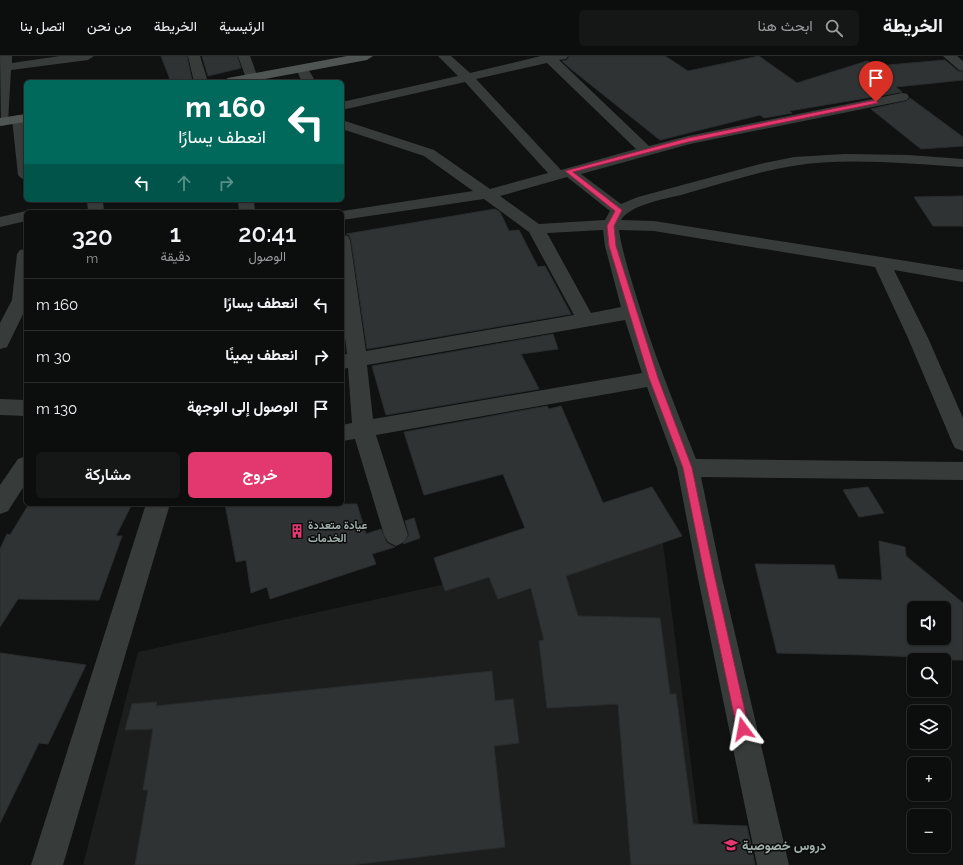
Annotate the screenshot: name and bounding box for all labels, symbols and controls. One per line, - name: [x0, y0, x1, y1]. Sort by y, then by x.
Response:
- search box: [579, 10, 859, 46]
- text: الخريطة: [883, 14, 943, 36]
- text: ابحث هنا: [758, 17, 813, 35]
- icon: search: [823, 17, 845, 39]
- text: اتصل بنا: [20, 18, 65, 34]
- text: من نحن: [87, 18, 132, 34]
- text: الخريطة: [154, 18, 197, 34]
- text: الرئيسية: [219, 18, 264, 34]
- pin: [859, 61, 893, 102]
- icon: arrive: [865, 67, 887, 89]
- text: 160 m: [185, 91, 266, 124]
- icon: left: [280, 96, 332, 148]
- text: انعطف يسارًا: [178, 126, 266, 147]
- icon: left: [131, 172, 153, 194]
- icon: ahead: [173, 172, 195, 194]
- icon: right: [215, 172, 237, 194]
- text: 1: [170, 219, 181, 248]
- text: 20:41: [238, 219, 296, 248]
- text: 320: [72, 222, 113, 251]
- text: دقيقة: [160, 249, 191, 264]
- text: الوصول: [249, 249, 286, 264]
- text: m: [86, 251, 98, 266]
- text: انعطف يسارًا: [223, 294, 298, 312]
- icon: left: [310, 294, 332, 316]
- text: 160 m: [36, 296, 78, 314]
- text: انعطف يمينًا: [225, 346, 298, 364]
- icon: right: [310, 346, 332, 368]
- text: 30 m: [36, 348, 71, 366]
- text: الوصول إلى الوجهة: [187, 398, 298, 416]
- icon: arrive: [310, 398, 332, 420]
- text: 130 m: [36, 400, 77, 418]
- button: مشاركة: [36, 452, 180, 498]
- button: خروج: [188, 452, 332, 498]
- place label: عيادة متعددة الخدمات: [308, 519, 367, 545]
- building icon: عيادة متعددة الخدمات: [289, 523, 305, 539]
- map controls: [907, 601, 951, 853]
- button: sound: [907, 601, 951, 645]
- button: search: [907, 653, 951, 697]
- button: layers: [907, 705, 951, 749]
- position arrow: [722, 708, 764, 750]
- button: +: [907, 757, 951, 801]
- button: −: [907, 809, 951, 853]
- school or university icon: دروس خصوصية: [723, 837, 739, 853]
- place label: دروس خصوصية: [742, 838, 826, 854]

